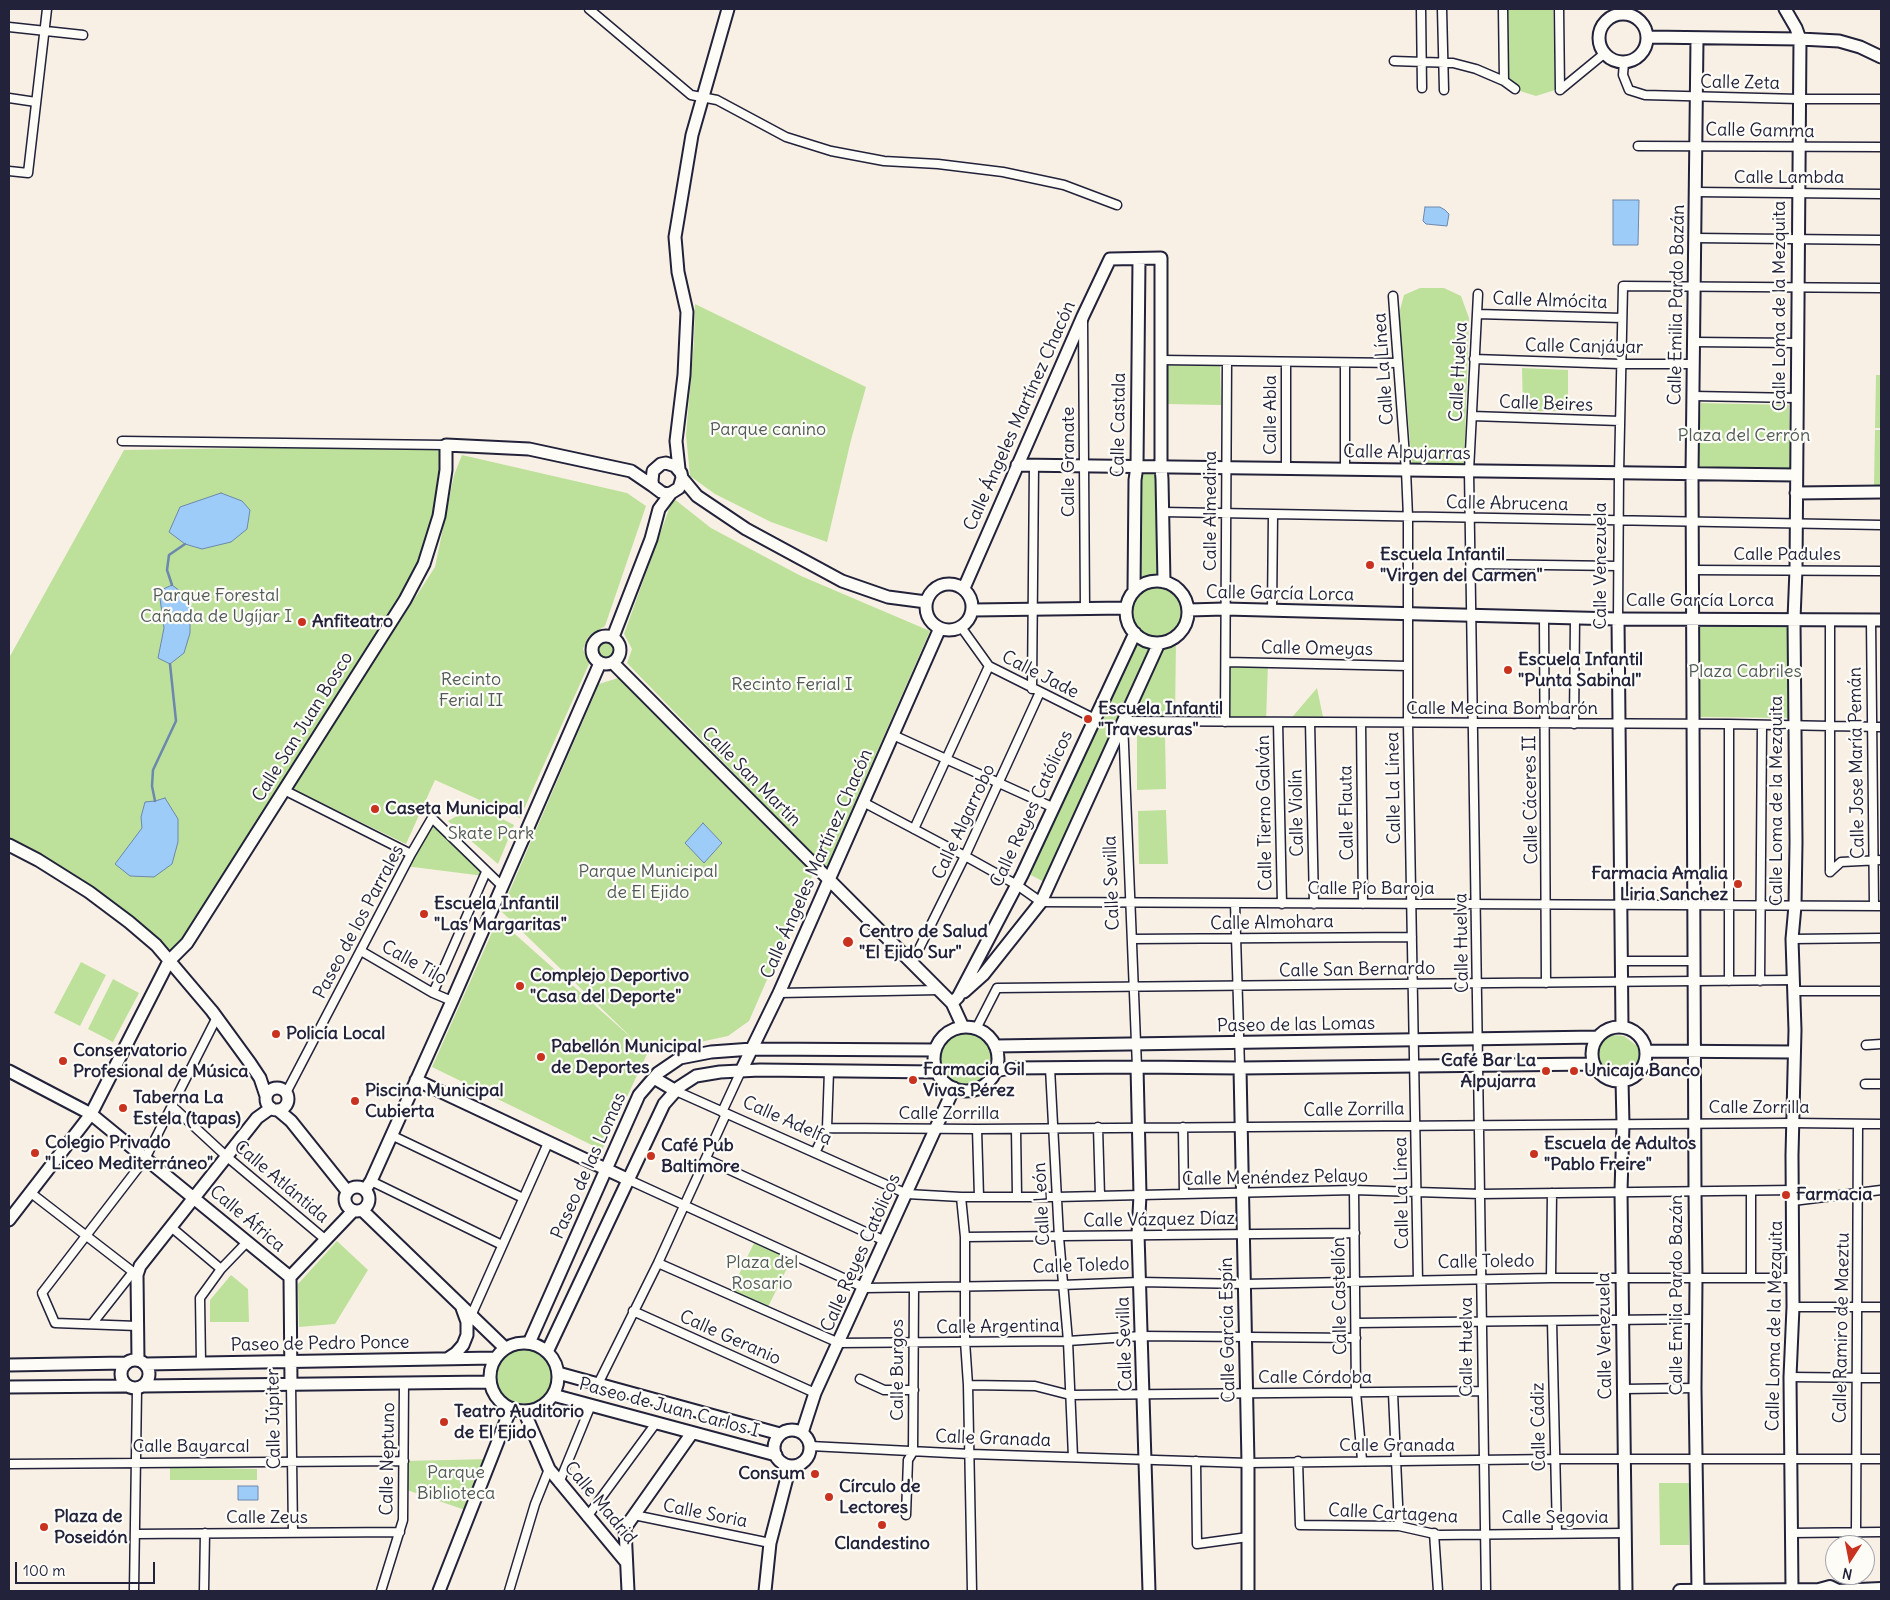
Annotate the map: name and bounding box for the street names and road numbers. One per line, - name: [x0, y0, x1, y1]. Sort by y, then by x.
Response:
- street label: Calle Zeta: [1700, 72, 1780, 94]
- street label: Calle Gamma: [1705, 119, 1815, 143]
- street label: Calle Lambda: [1734, 167, 1844, 189]
- street label: Calle Loma de la Mezquita: [1769, 201, 1791, 411]
- street label: Calle Emilia Pardo Bazán: [1664, 204, 1690, 406]
- street label: Calle Almócita: [1492, 288, 1608, 314]
- street label: Calle Ángeles Martínez Chacón: [959, 298, 1081, 534]
- street label: Calle La Línea: [1369, 312, 1399, 426]
- street label: Calle Huelva: [1446, 321, 1472, 423]
- street label: Calle Canjáyar: [1525, 335, 1643, 359]
- street label: Calle Castala: [1107, 372, 1131, 478]
- street label: Calle Abla: [1260, 375, 1282, 455]
- street label: Calle Beires: [1499, 392, 1593, 416]
- street label: Calle Granate: [1058, 407, 1080, 517]
- street label: Calle Alpujarras: [1343, 441, 1471, 465]
- street label: Calle Almedina: [1200, 451, 1222, 571]
- street label: Calle Abrucena: [1446, 492, 1568, 516]
- street label: Calle Venezuela: [1590, 502, 1612, 630]
- street label: Calle Padules: [1733, 544, 1841, 566]
- street label: Calle García Lorca: [1206, 582, 1354, 606]
- street label: Calle García Lorca: [1626, 590, 1774, 612]
- street label: Calle Omeyas: [1261, 637, 1373, 661]
- street label: Calle Jade: [998, 646, 1082, 704]
- street label: Calle San Juan Bosco: [248, 648, 358, 806]
- street label: Calle Jose María Pemán: [1845, 667, 1869, 859]
- street label: Calle Loma de la Mezquita: [1766, 696, 1788, 906]
- street label: Calle Mecina Bombarón: [1406, 698, 1598, 720]
- street label: Calle San Martín: [697, 723, 805, 831]
- street label: Calle Reyes Católicos: [986, 727, 1078, 891]
- street label: Calle La Línea: [1382, 732, 1406, 844]
- street label: Calle Tierno Galván: [1253, 735, 1277, 891]
- street label: Calle Cáceres II: [1519, 735, 1543, 865]
- street label: Calle Ángeles Martínez Chacón: [756, 746, 878, 982]
- street label: Calle Algarrobo: [928, 761, 1000, 883]
- street label: Calle Flauta: [1335, 765, 1359, 861]
- street label: Calle Violín: [1285, 769, 1309, 857]
- street label: Calle Sevilla: [1100, 835, 1124, 931]
- street label: Paseo de los Parrales: [309, 841, 409, 1003]
- street label: Calle Pío Baroja: [1308, 878, 1434, 900]
- street label: Calle Huelva: [1450, 893, 1474, 993]
- street label: Calle Almohara: [1210, 911, 1334, 935]
- street label: Calle Tilo: [377, 936, 451, 990]
- street label: Calle San Bernardo: [1279, 958, 1435, 982]
- street label: Paseo de las Lomas: [1217, 1013, 1375, 1037]
- street label: Paseo de las Lomas: [547, 1089, 631, 1243]
- street label: Calle Adelfa: [739, 1092, 835, 1150]
- street label: Calle Zorrilla: [1708, 1097, 1810, 1119]
- street label: Calle Zorrilla: [1303, 1098, 1405, 1122]
- street label: Calle Zorrilla: [898, 1103, 1000, 1125]
- street label: Calle Atlántida: [229, 1136, 333, 1228]
- street label: Calle La Línea: [1390, 1137, 1414, 1249]
- street label: Calle León: [1029, 1162, 1055, 1246]
- street label: Calle Menéndez Pelayo: [1182, 1166, 1368, 1190]
- street label: Calle Reyes Católicos: [816, 1171, 906, 1335]
- street label: Calle África: [205, 1181, 289, 1257]
- street label: Calle Emilia Pardo Bazán: [1666, 1195, 1688, 1395]
- street label: Calle Vázquez Díaz: [1083, 1208, 1235, 1232]
- street label: Calle Loma de la Mezquita: [1762, 1221, 1788, 1431]
- street label: Calle Ramiro de Maeztu: [1830, 1232, 1854, 1424]
- street label: Calle Castellón: [1328, 1237, 1352, 1355]
- street label: Calle Toledo: [1437, 1250, 1535, 1274]
- street label: Calle Toledo: [1032, 1254, 1130, 1278]
- street label: Calle García Espín: [1216, 1257, 1240, 1403]
- street label: Calle Venezuela: [1593, 1272, 1617, 1400]
- street label: Calle Sevilla: [1113, 1296, 1137, 1392]
- street label: Calle Huelva: [1456, 1297, 1478, 1397]
- street label: Calle Geranio: [676, 1306, 784, 1370]
- street label: Calle Argentina: [936, 1315, 1060, 1339]
- street label: Calle Burgos: [887, 1319, 909, 1421]
- street label: Paseo de Pedro Ponce: [230, 1332, 410, 1356]
- street label: Calle Córdoba: [1258, 1367, 1372, 1389]
- street label: Calle Júpiter: [262, 1368, 286, 1470]
- street label: Paseo de Juan Carlos I: [576, 1374, 762, 1442]
- street label: Calle Cádiz: [1527, 1382, 1551, 1472]
- street label: Calle Neptuno: [376, 1402, 400, 1516]
- street label: Calle Granada: [935, 1426, 1051, 1452]
- street label: Calle Granada: [1339, 1435, 1455, 1457]
- street label: Calle Bayarcal: [132, 1436, 250, 1458]
- street label: Calle Madrid: [559, 1457, 641, 1549]
- street label: Calle Soria: [661, 1495, 749, 1533]
- street label: Calle Cartagena: [1327, 1500, 1459, 1528]
- street label: Calle Zeus: [226, 1507, 308, 1529]
- street label: Calle Segovia: [1502, 1507, 1608, 1529]

